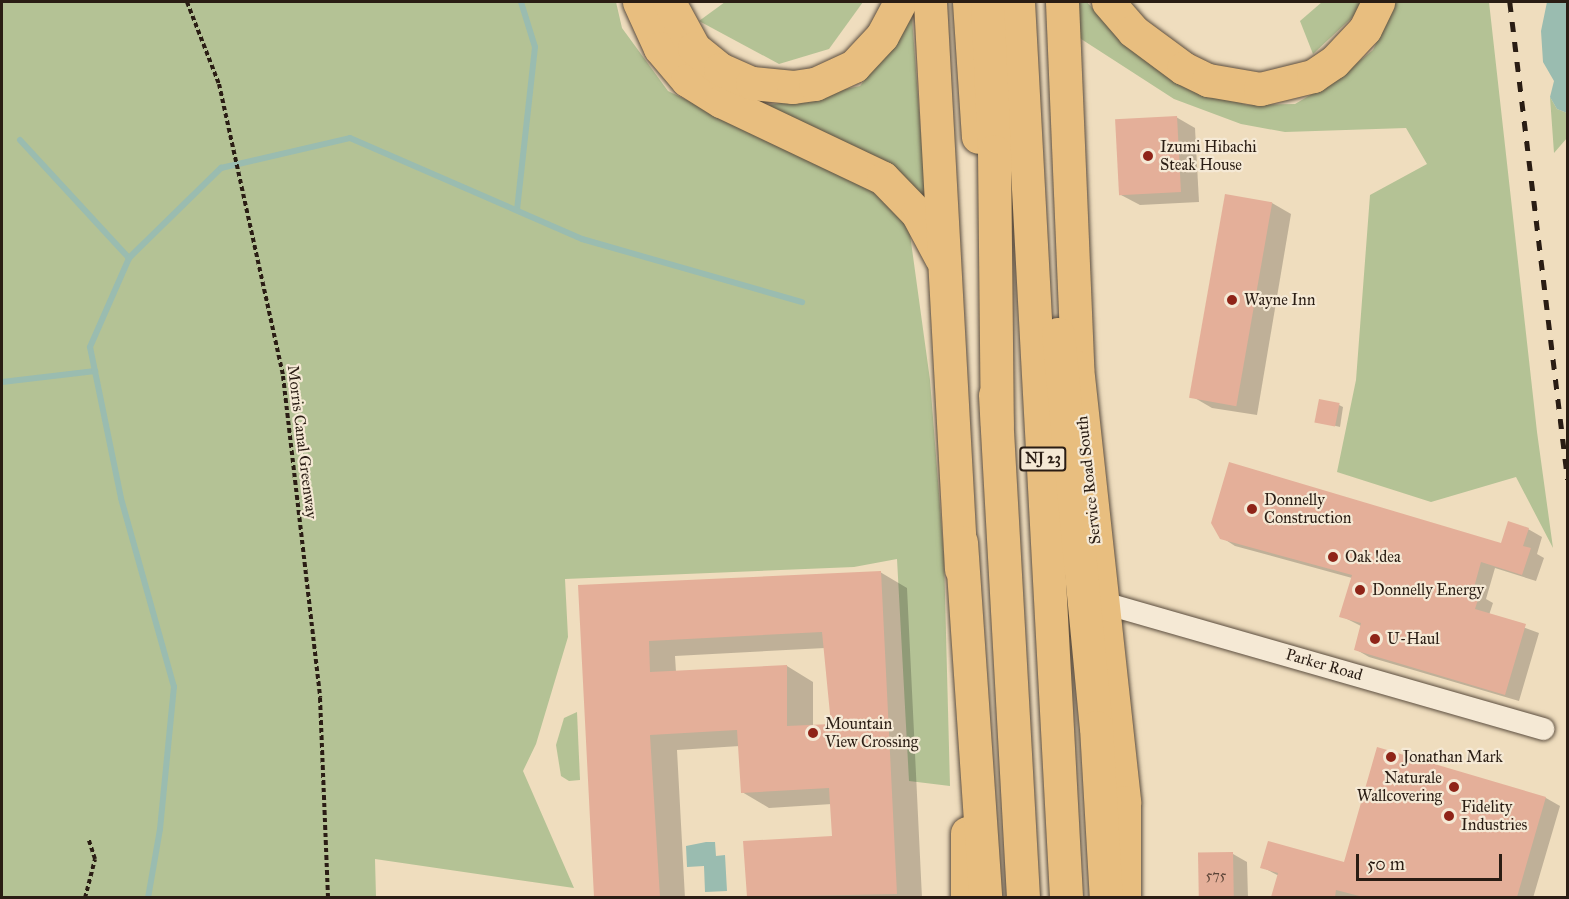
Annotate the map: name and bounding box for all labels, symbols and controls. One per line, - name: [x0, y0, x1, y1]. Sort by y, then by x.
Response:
- place label: Izumi Hibachi Steak House: [1160, 137, 1257, 175]
- marker: Izumi Hibachi Steak House: [1141, 149, 1155, 163]
- place label: Wayne Inn: [1244, 290, 1315, 310]
- marker: Wayne Inn: [1225, 293, 1239, 307]
- street label: Morris Canal Greenway: [283, 364, 321, 520]
- street label: Service Road South: [1073, 415, 1105, 545]
- road number: NJ 23: [1019, 447, 1067, 471]
- place label: Donnelly Construction: [1264, 490, 1351, 528]
- marker: Donnelly Construction: [1245, 502, 1259, 516]
- place label: Oak !dea: [1345, 547, 1401, 567]
- marker: Oak !dea: [1326, 550, 1340, 564]
- place label: Donnelly Energy: [1372, 580, 1484, 600]
- marker: Donnelly Energy: [1353, 583, 1367, 597]
- place label: U-Haul: [1387, 629, 1440, 649]
- marker: U-Haul: [1368, 632, 1382, 646]
- street label: Parker Road: [1283, 645, 1365, 685]
- place label: Mountain View Crossing: [825, 714, 918, 752]
- marker: Mountain View Crossing: [806, 726, 820, 740]
- place label: Jonathan Mark: [1403, 747, 1503, 767]
- marker: Jonathan Mark: [1384, 750, 1398, 764]
- place label: Naturale Wallcovering: [1357, 768, 1442, 806]
- marker: Naturale Wallcovering: [1447, 780, 1461, 794]
- place label: Fidelity Industries: [1461, 797, 1527, 835]
- marker: Fidelity Industries: [1442, 809, 1456, 823]
- scale bar: [1359, 842, 1504, 880]
- text: 50 m: [1367, 853, 1405, 875]
- house number: 575: [1206, 868, 1226, 884]

